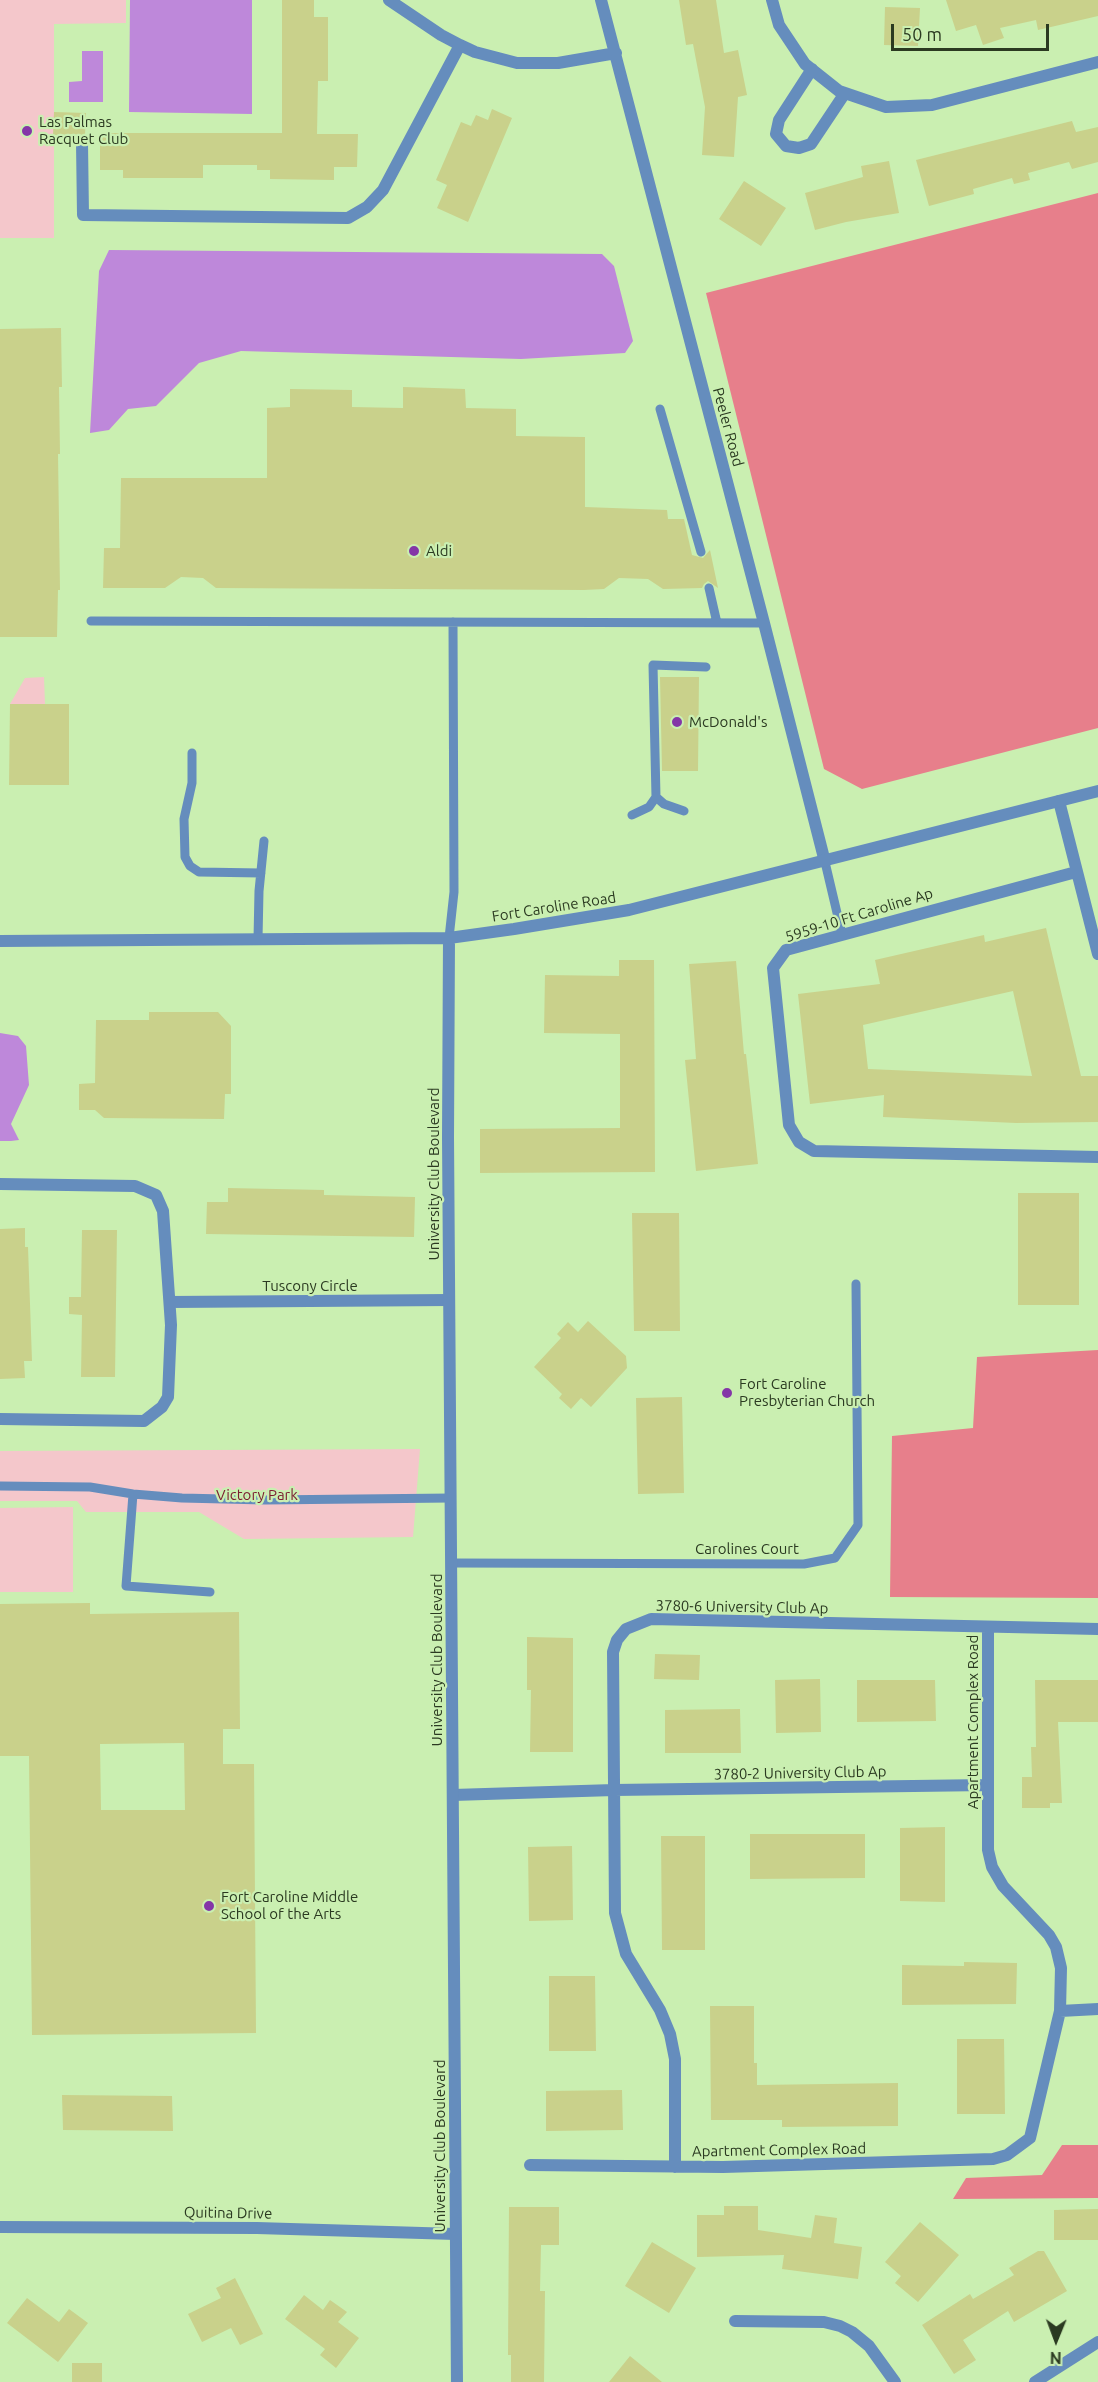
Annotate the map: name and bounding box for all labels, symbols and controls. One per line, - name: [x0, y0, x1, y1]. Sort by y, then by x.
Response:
- scale bar: [894, 12, 1052, 50]
- text: 50 m: [902, 24, 942, 44]
- place label: Las Palmas Racquet Club: [39, 113, 128, 148]
- marker: Las Palmas Racquet Club: [20, 124, 34, 138]
- street label: Peeler Road: [709, 385, 747, 469]
- place label: Aldi: [426, 542, 452, 560]
- marker: Aldi: [407, 544, 421, 558]
- place label: McDonald's: [689, 713, 767, 731]
- marker: McDonald's: [670, 715, 684, 729]
- street label: 5959-10 Ft Caroline Ap: [783, 884, 935, 946]
- street label: Fort Caroline Road: [491, 888, 617, 926]
- street label: University Club Boulevard: [425, 1088, 443, 1260]
- street label: Tuscony Circle: [262, 1277, 358, 1295]
- place label: Fort Caroline Presbyterian Church: [739, 1375, 875, 1410]
- marker: Fort Caroline Presbyterian Church: [720, 1386, 734, 1400]
- park label: Victory Park: [216, 1486, 298, 1504]
- street label: Carolines Court: [695, 1540, 799, 1558]
- street label: University Club Boulevard: [428, 1574, 446, 1746]
- street label: 3780-6 University Club Ap: [655, 1596, 829, 1618]
- street label: Apartment Complex Road: [964, 1635, 982, 1809]
- street label: 3780-2 University Club Ap: [713, 1762, 887, 1784]
- place label: Fort Caroline Middle School of the Arts: [221, 1888, 358, 1923]
- marker: Fort Caroline Middle School of the Arts: [202, 1899, 216, 1913]
- street label: University Club Boulevard: [431, 2060, 449, 2232]
- street label: Apartment Complex Road: [692, 2139, 866, 2161]
- street label: Quitina Drive: [184, 2203, 272, 2223]
- north arrow: [1026, 2310, 1086, 2370]
- text: N: [1050, 2349, 1062, 2367]

